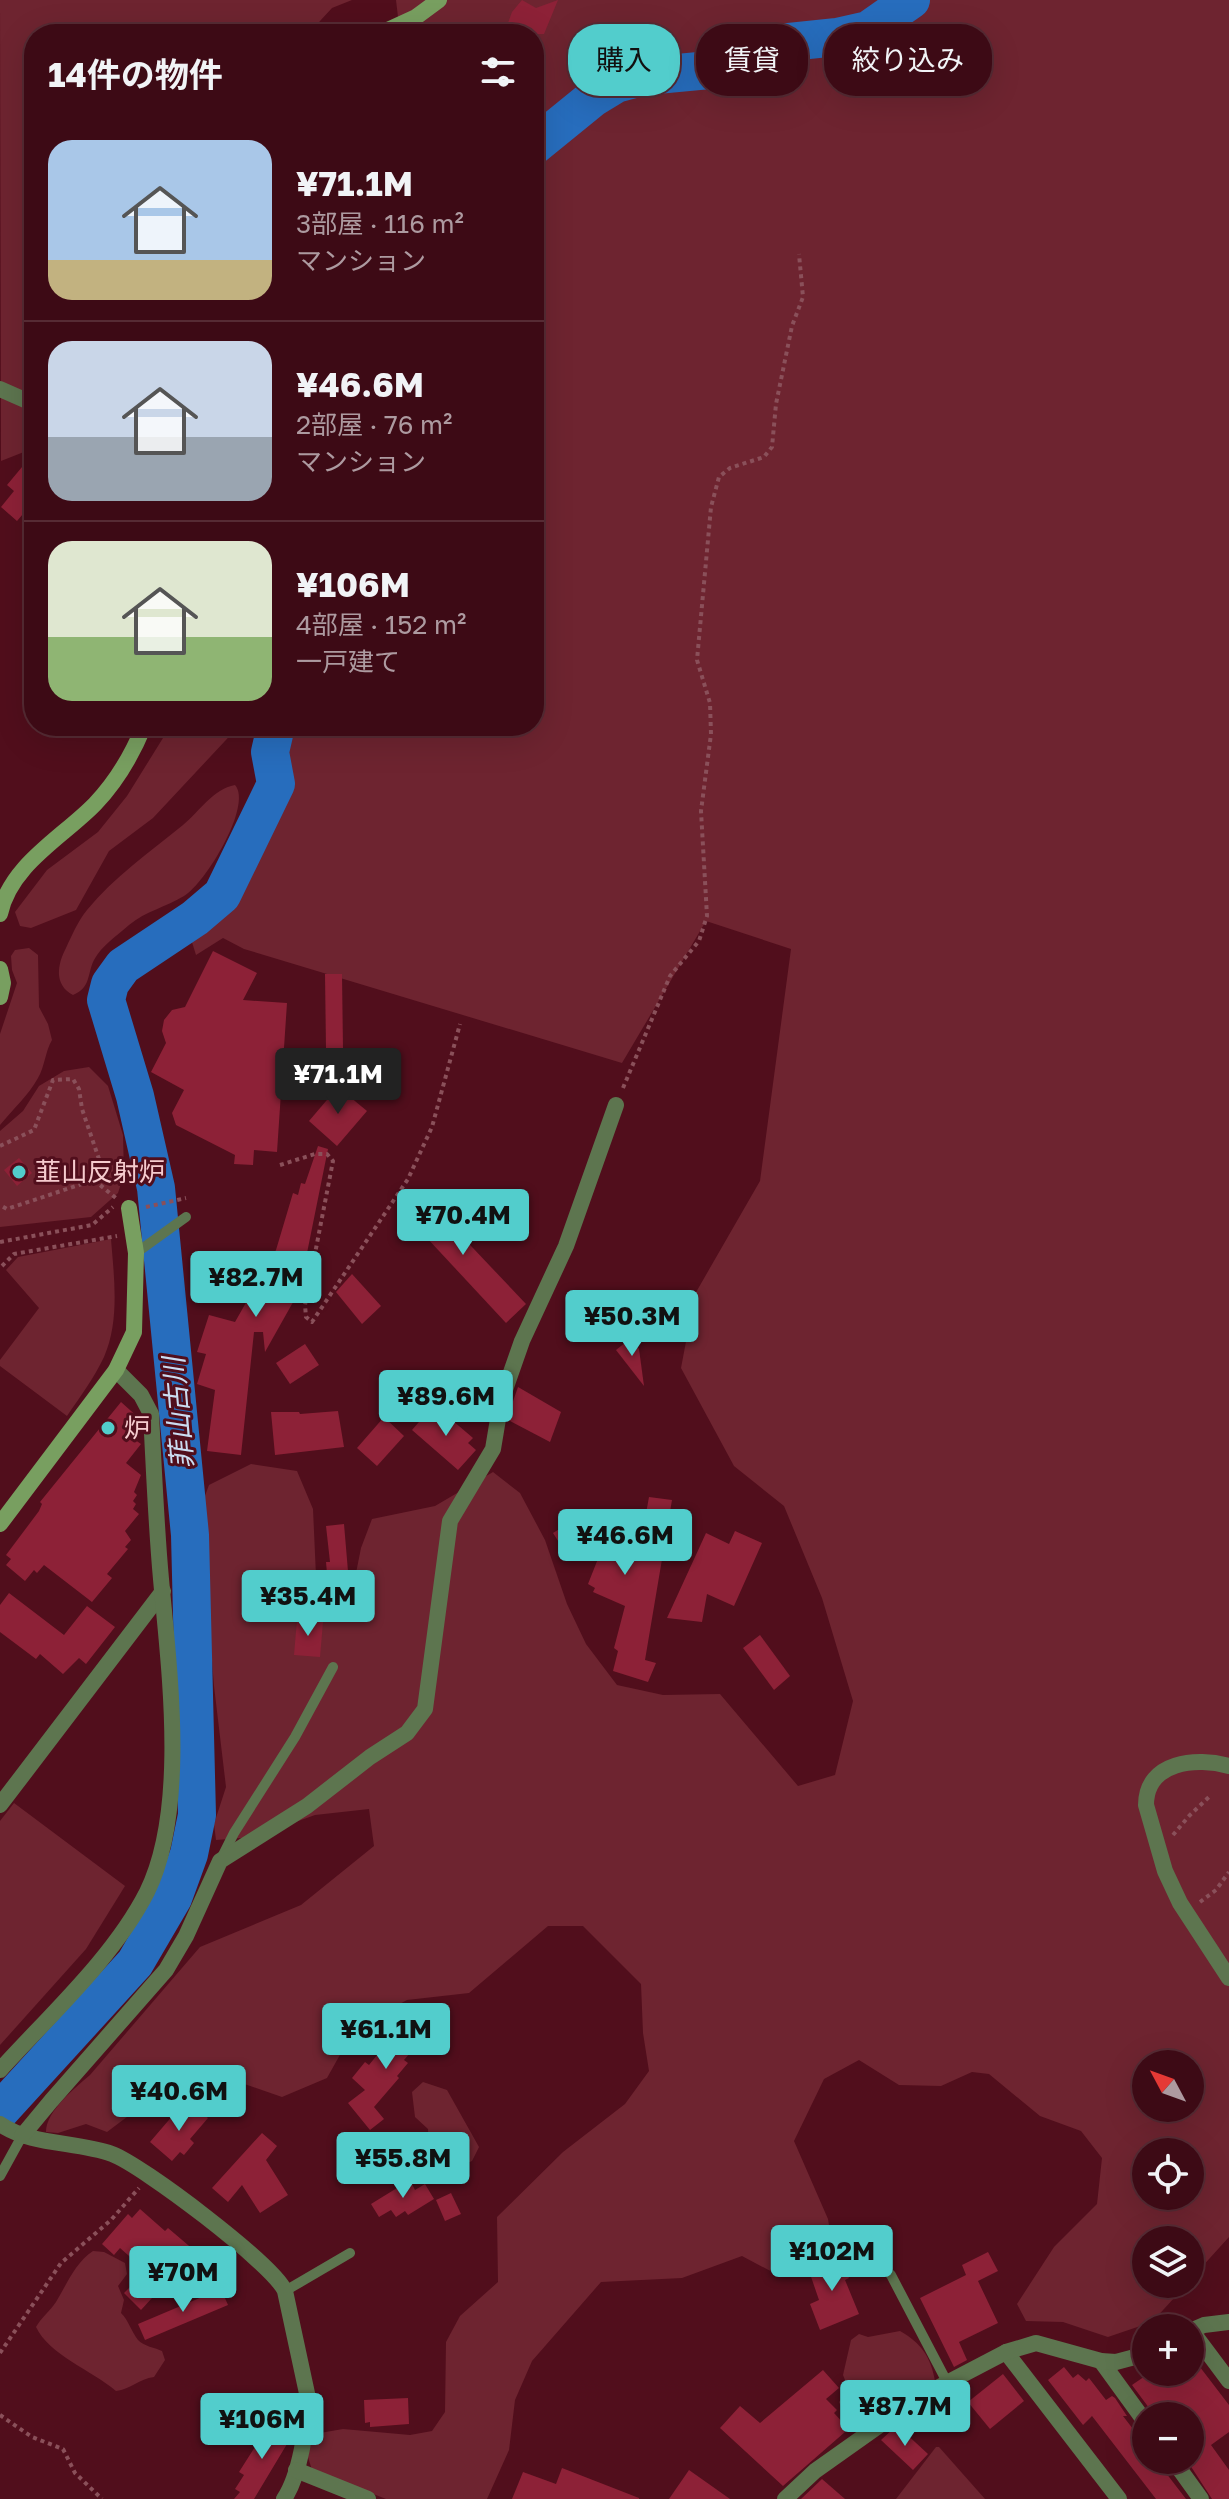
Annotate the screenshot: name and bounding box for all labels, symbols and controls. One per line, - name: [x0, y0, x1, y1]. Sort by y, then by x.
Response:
- chip: 購入: [568, 24, 680, 96]
- chip: 賃貸: [696, 24, 808, 96]
- chip: 絞り込み: [824, 24, 992, 96]
- icon: filters: [476, 50, 520, 94]
- text: 14件の物件: [48, 54, 223, 94]
- text: ¥71.1M: [296, 163, 413, 203]
- icon: home: [112, 172, 208, 268]
- text: 3部屋 · 116 m²: [296, 208, 464, 239]
- text: マンション: [296, 245, 426, 276]
- text: ¥46.6M: [296, 364, 424, 404]
- icon: home: [112, 373, 208, 469]
- text: 2部屋 · 76 m²: [296, 409, 452, 440]
- text: マンション: [296, 446, 426, 477]
- text: ¥106M: [296, 564, 410, 604]
- icon: home: [112, 573, 208, 669]
- text: 4部屋 · 152 m²: [296, 609, 466, 640]
- text: 一戸建て: [296, 646, 400, 677]
- pin: ¥71.1M: [273, 1048, 403, 1116]
- text: ¥71.1M: [293, 1058, 383, 1089]
- place label: 韮山反射炉: [35, 1156, 165, 1187]
- marker: 韮山反射炉: [10, 1163, 28, 1181]
- pin: ¥70.4M: [398, 1189, 528, 1257]
- text: ¥70.4M: [415, 1199, 511, 1230]
- pin: ¥82.7M: [191, 1251, 321, 1319]
- text: ¥82.7M: [208, 1261, 304, 1292]
- pin: ¥50.3M: [567, 1290, 697, 1358]
- text: ¥50.3M: [583, 1300, 681, 1331]
- water label: 菲山古川: [156, 1353, 199, 1470]
- pin: ¥89.6M: [381, 1370, 511, 1438]
- text: ¥89.6M: [397, 1380, 495, 1411]
- place label: 炉: [124, 1412, 150, 1443]
- marker: 炉: [99, 1419, 117, 1437]
- pin: ¥46.6M: [560, 1509, 690, 1577]
- text: ¥46.6M: [576, 1519, 674, 1550]
- pin: ¥35.4M: [243, 1570, 373, 1638]
- text: ¥35.4M: [260, 1580, 356, 1611]
- pin: ¥61.1M: [321, 2003, 451, 2071]
- text: ¥61.1M: [340, 2013, 432, 2044]
- north arrow: [1132, 2050, 1204, 2122]
- map controls: [1132, 2050, 1204, 2474]
- pin: ¥40.6M: [114, 2065, 244, 2133]
- text: ¥40.6M: [130, 2075, 228, 2106]
- pin: ¥55.8M: [338, 2132, 468, 2200]
- button: locate: [1132, 2138, 1204, 2210]
- text: ¥55.8M: [355, 2142, 451, 2173]
- pin: ¥102M: [776, 2225, 888, 2293]
- button: layers: [1132, 2226, 1204, 2298]
- text: ¥102M: [789, 2235, 875, 2266]
- pin: ¥70M: [136, 2246, 230, 2314]
- text: ¥70M: [147, 2256, 219, 2287]
- button: +: [1132, 2314, 1204, 2386]
- pin: ¥87.7M: [840, 2380, 970, 2448]
- text: ¥87.7M: [858, 2390, 952, 2421]
- pin: ¥106M: [206, 2393, 318, 2461]
- button: −: [1132, 2402, 1204, 2474]
- text: ¥106M: [218, 2403, 306, 2434]

